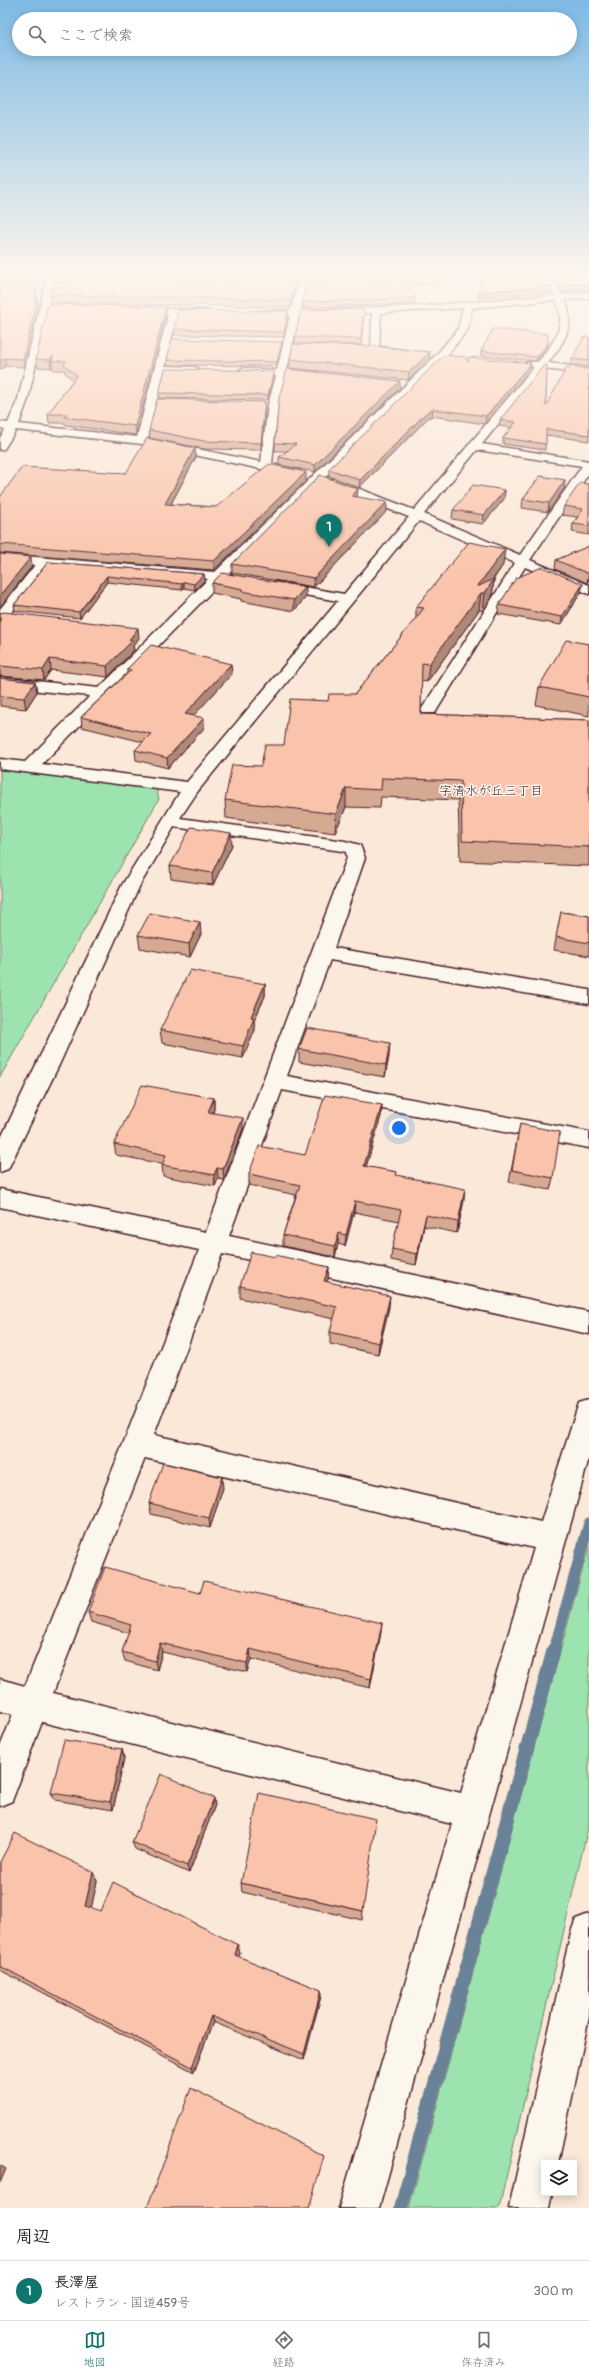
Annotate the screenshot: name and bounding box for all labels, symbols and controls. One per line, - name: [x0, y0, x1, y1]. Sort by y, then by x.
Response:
- search box: [12, 12, 577, 56]
- icon: search: [26, 23, 48, 45]
- text: ここで検索: [58, 26, 133, 45]
- pin: 1: [316, 514, 342, 547]
- district label: 字清水が丘三丁目: [439, 783, 543, 799]
- your location: [389, 1118, 409, 1138]
- map controls: [541, 2160, 577, 2196]
- button: layers: [541, 2160, 577, 2196]
- text: 周辺: [16, 2226, 50, 2247]
- text: 長澤屋: [54, 2273, 99, 2292]
- text: 1: [26, 2283, 32, 2299]
- text: 300 m: [534, 2283, 573, 2299]
- text: レストラン · 国道459号: [54, 2295, 190, 2311]
- tab: 地図: [84, 2329, 106, 2369]
- tab: 経路: [273, 2329, 295, 2369]
- tab: 保存済み: [462, 2329, 506, 2369]

